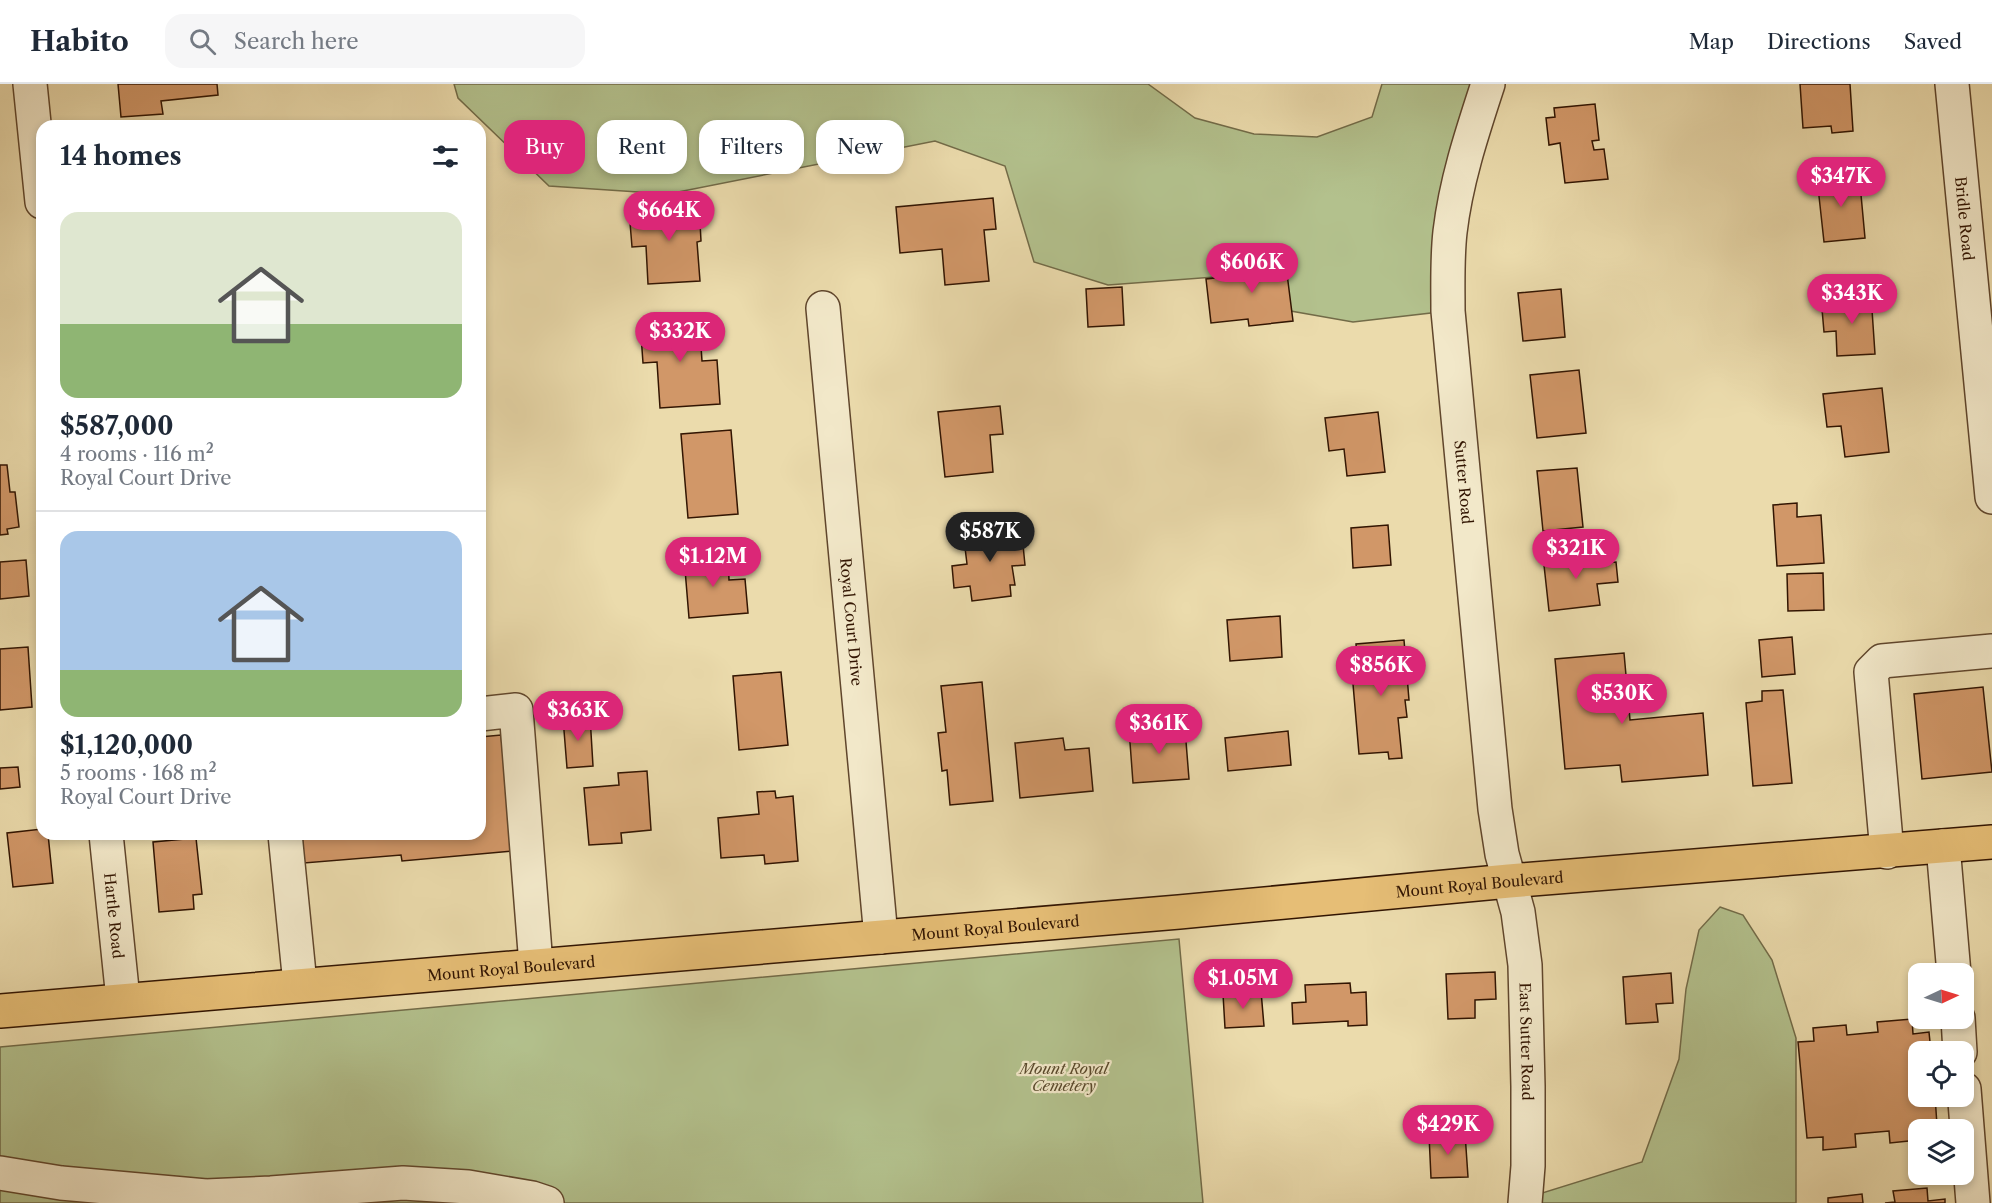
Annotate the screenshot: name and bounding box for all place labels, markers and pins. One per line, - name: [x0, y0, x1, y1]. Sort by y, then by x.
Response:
- pin: $347K: [1799, 157, 1883, 208]
- pin: $664K: [627, 191, 711, 242]
- pin: $606K: [1210, 243, 1294, 294]
- pin: $343K: [1810, 274, 1894, 325]
- pin: $332K: [638, 312, 722, 363]
- pin: $587K: [948, 512, 1032, 563]
- pin: $321K: [1534, 529, 1618, 580]
- pin: $1.12M: [664, 537, 762, 588]
- pin: $856K: [1339, 646, 1423, 697]
- pin: $530K: [1580, 674, 1664, 725]
- pin: $363K: [536, 691, 620, 742]
- pin: $361K: [1117, 704, 1201, 755]
- pin: $1.05M: [1194, 959, 1292, 1010]
- pin: $429K: [1406, 1105, 1490, 1156]

